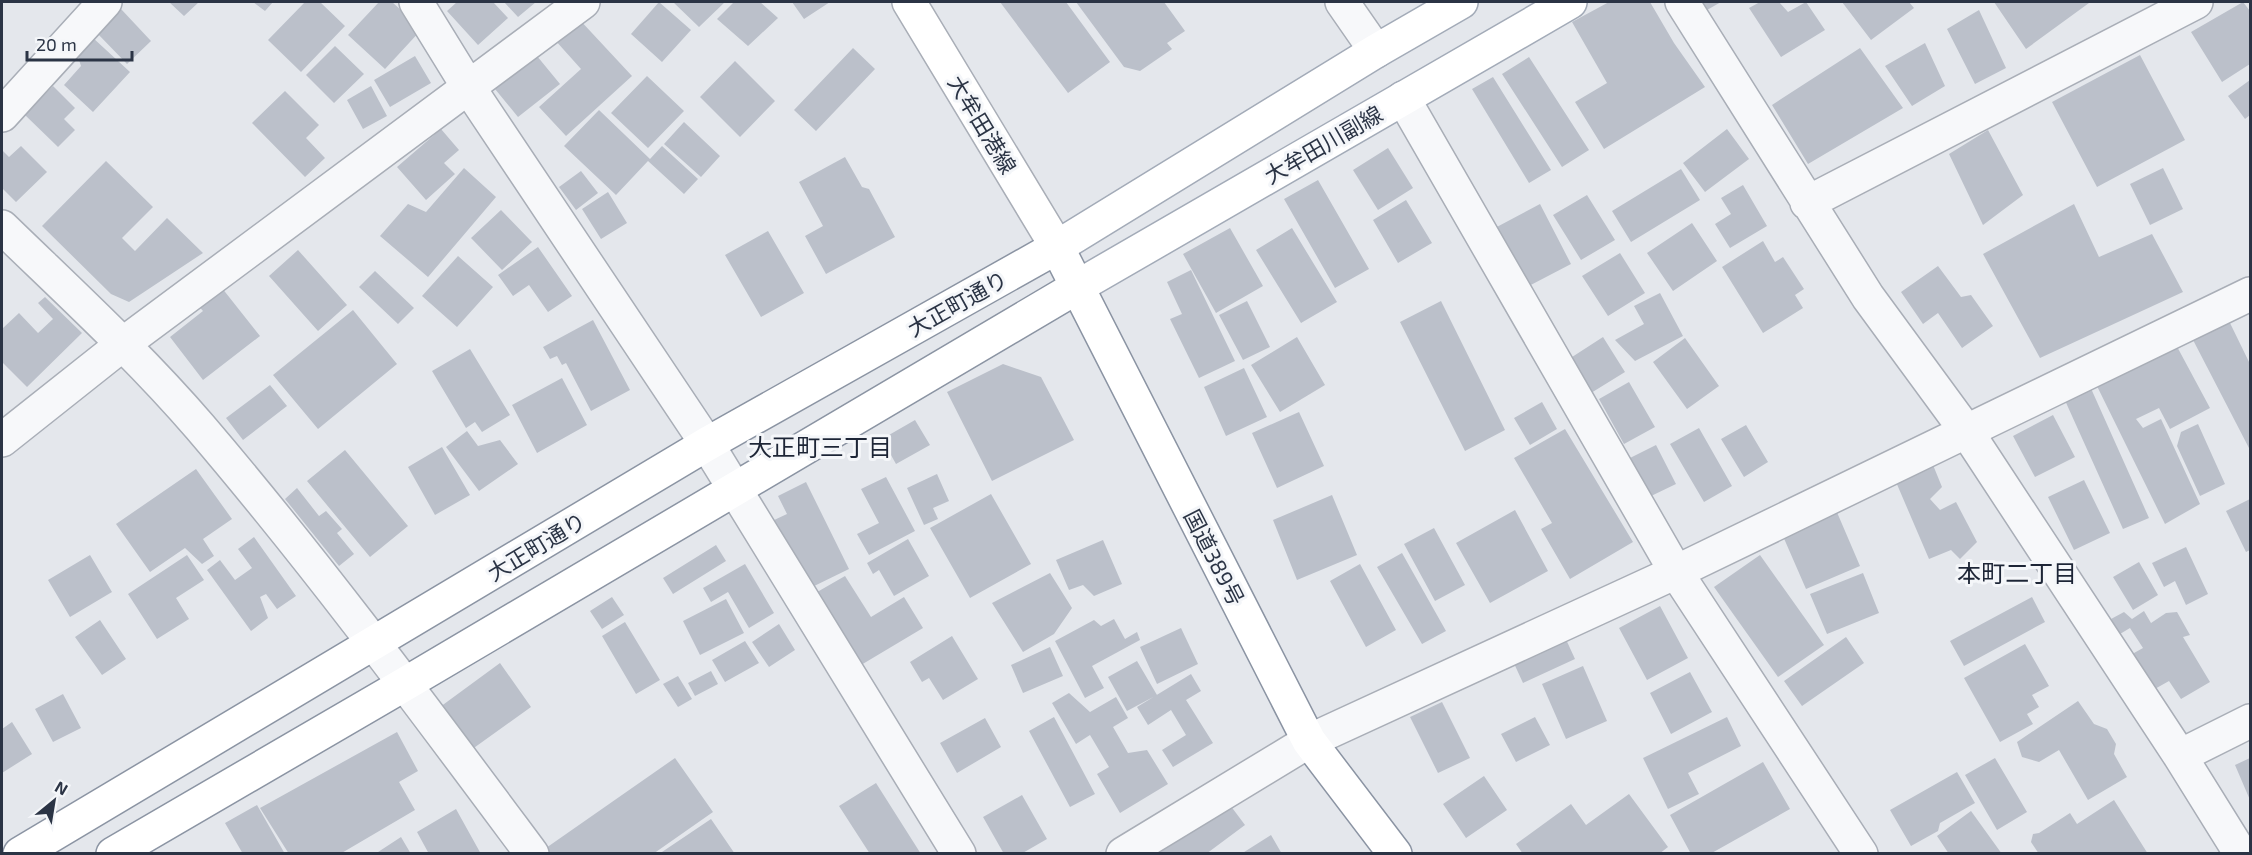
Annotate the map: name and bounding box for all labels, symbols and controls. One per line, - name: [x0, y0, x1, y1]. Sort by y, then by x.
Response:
- scale bar: [27, 24, 132, 62]
- text: 20 m: [36, 33, 77, 55]
- street label: 大牟田港線: [944, 70, 1022, 178]
- street label: 大牟田川副線: [1259, 100, 1387, 188]
- street label: 大正町通り: [903, 265, 1011, 341]
- district label: 大正町三丁目: [748, 432, 892, 461]
- street label: 国道389号: [1180, 505, 1250, 609]
- street label: 大正町通り: [482, 507, 590, 585]
- district label: 本町二丁目: [1957, 558, 2077, 587]
- north arrow: [24, 771, 84, 831]
- text: N: [52, 776, 72, 799]

